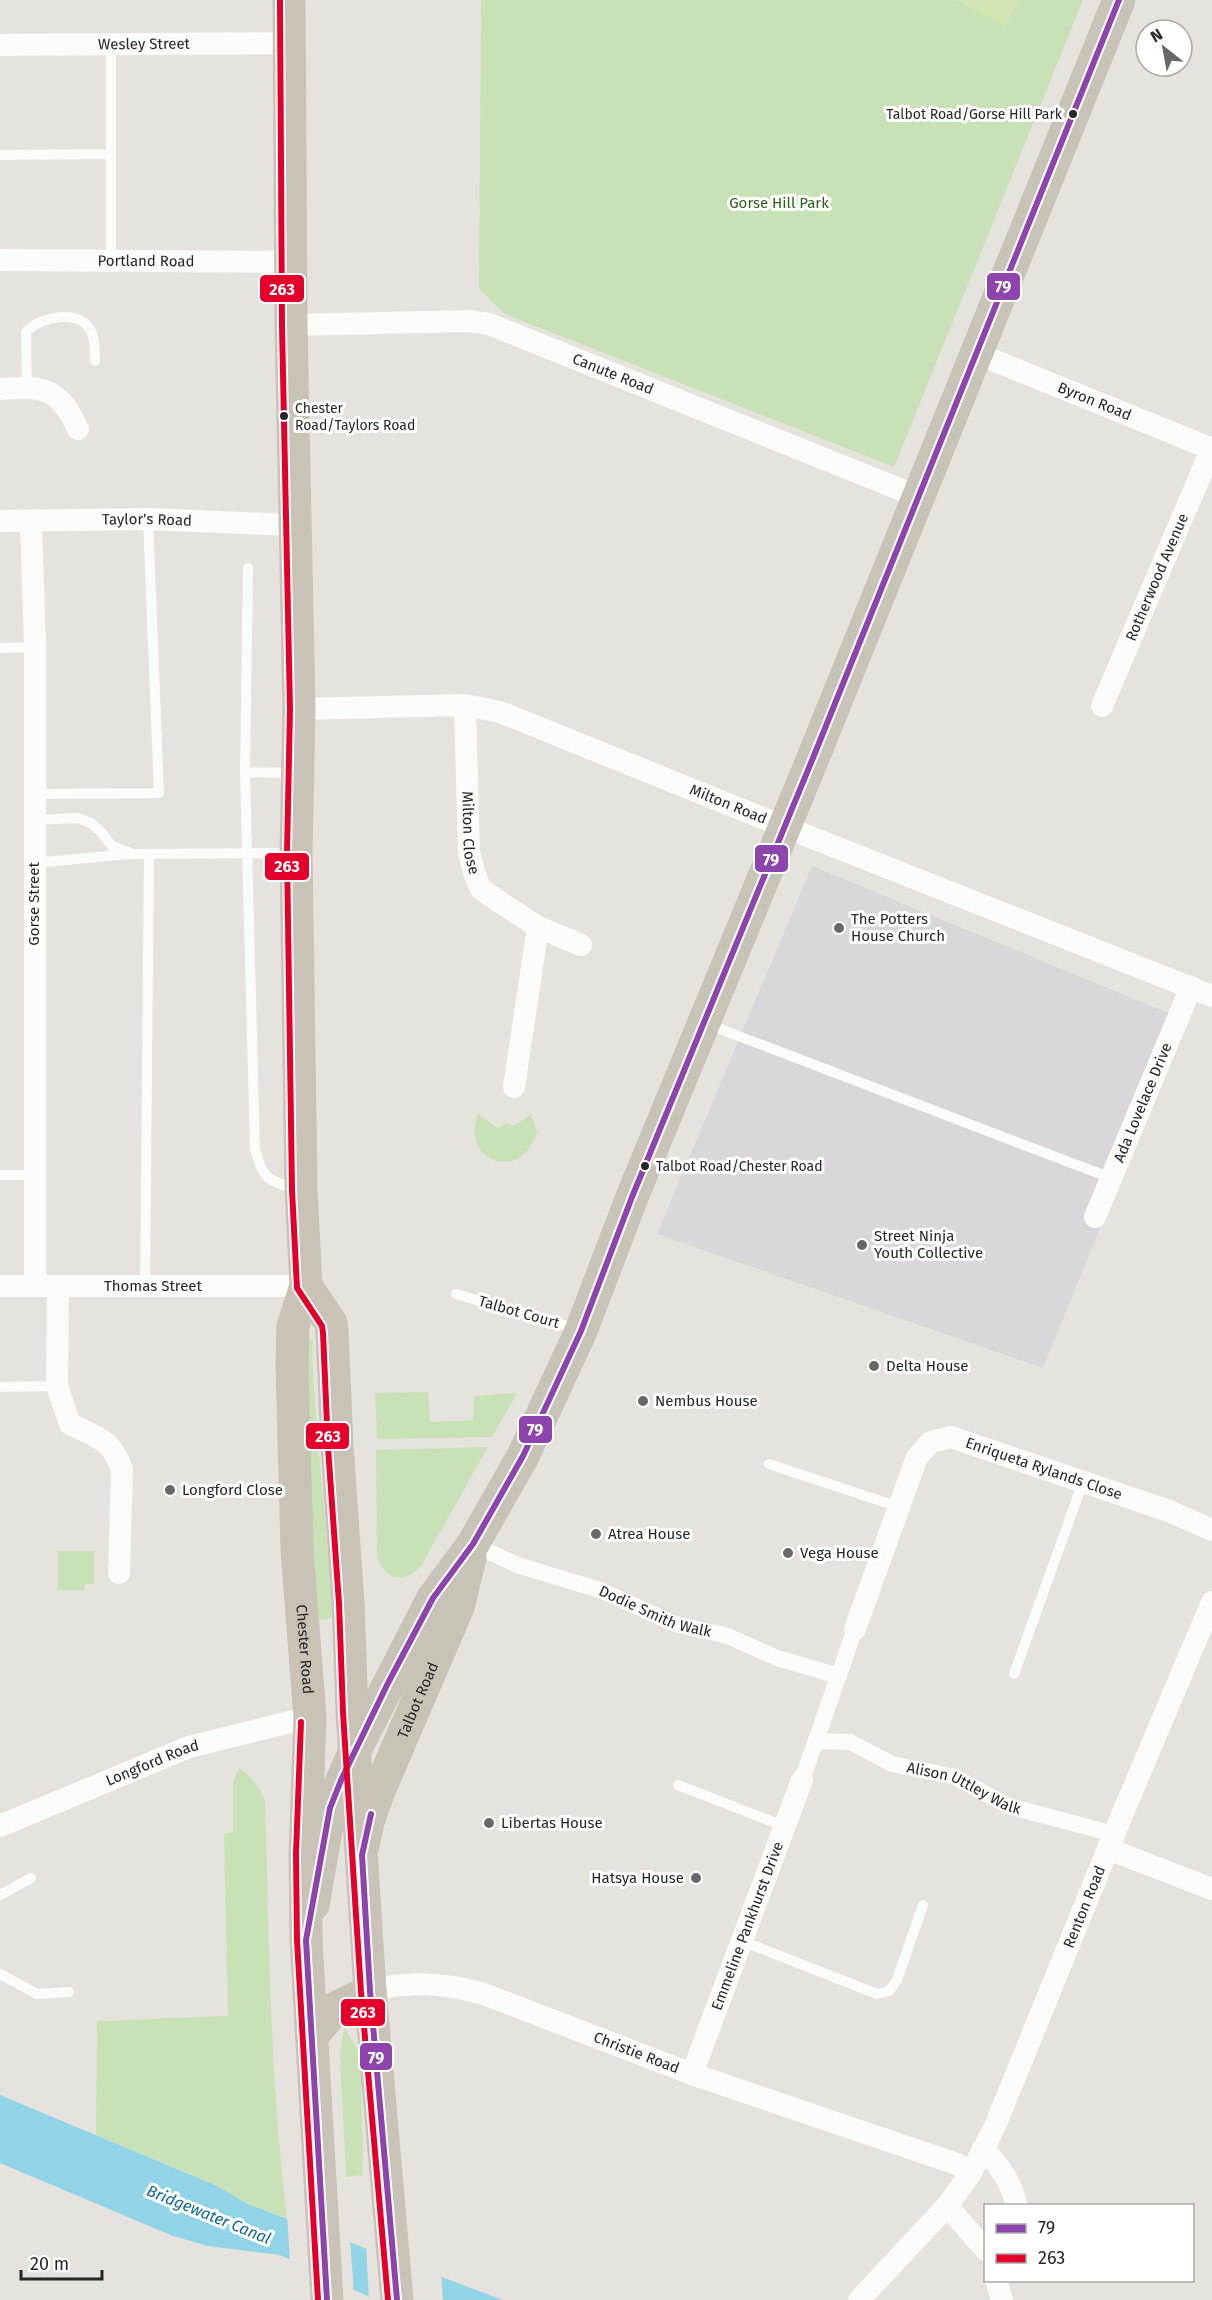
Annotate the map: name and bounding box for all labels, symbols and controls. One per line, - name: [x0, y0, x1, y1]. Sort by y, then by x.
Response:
- north arrow: [1134, 18, 1194, 78]
- text: N: [1147, 25, 1166, 46]
- street label: Wesley Street: [98, 35, 191, 53]
- place label: Talbot Road/Gorse Hill Park: [886, 106, 1063, 123]
- marker: Talbot Road/Gorse Hill Park: [1067, 108, 1079, 120]
- park label: Gorse Hill Park: [729, 194, 829, 212]
- street label: Portland Road: [97, 252, 195, 270]
- line badge: 79: [986, 272, 1021, 301]
- line badge: 263: [259, 274, 305, 303]
- text: 79: [995, 277, 1011, 296]
- text: 263: [269, 280, 295, 299]
- street label: Canute Road: [570, 350, 656, 398]
- street label: Byron Road: [1055, 378, 1134, 424]
- place label: Chester Road/Taylors Road: [295, 400, 415, 434]
- marker: Chester Road/Taylors Road: [278, 410, 290, 422]
- street label: Taylor's Road: [102, 510, 192, 530]
- street label: Rotherwood Avenue: [1122, 511, 1192, 644]
- street label: Milton Road: [687, 781, 770, 828]
- street label: Milton Close: [458, 791, 483, 876]
- line badge: 79: [754, 844, 789, 873]
- text: 79: [763, 850, 779, 869]
- line badge: 263: [264, 852, 310, 881]
- text: 263: [274, 857, 300, 876]
- street label: Gorse Street: [25, 862, 43, 946]
- place label: The Potters House Church: [851, 910, 945, 945]
- marker: The Potters House Church: [832, 921, 846, 935]
- street label: Ada Lovelace Drive: [1110, 1040, 1176, 1165]
- place label: Talbot Road/Chester Road: [656, 1158, 823, 1175]
- marker: Talbot Road/Chester Road: [639, 1160, 651, 1172]
- place label: Street Ninja Youth Collective: [874, 1227, 983, 1262]
- marker: Street Ninja Youth Collective: [855, 1238, 869, 1252]
- street label: Thomas Street: [104, 1277, 203, 1295]
- street label: Talbot Court: [476, 1292, 562, 1332]
- place label: Delta House: [886, 1357, 969, 1375]
- marker: Delta House: [867, 1359, 881, 1373]
- place label: Nembus House: [655, 1392, 758, 1410]
- marker: Nembus House: [636, 1394, 650, 1408]
- line badge: 79: [518, 1415, 553, 1444]
- text: 79: [527, 1420, 543, 1439]
- line badge: 263: [305, 1422, 350, 1450]
- text: 263: [315, 1427, 341, 1446]
- street label: Enriqueta Rylands Close: [963, 1434, 1125, 1503]
- place label: Longford Close: [182, 1481, 283, 1499]
- marker: Longford Close: [163, 1483, 177, 1497]
- place label: Atrea House: [608, 1525, 690, 1543]
- marker: Atrea House: [589, 1527, 603, 1541]
- place label: Vega House: [800, 1544, 879, 1562]
- marker: Vega House: [781, 1546, 795, 1560]
- street label: Dodie Smith Walk: [596, 1582, 713, 1641]
- street label: Chester Road: [292, 1604, 317, 1695]
- street label: Talbot Road: [394, 1660, 442, 1741]
- street label: Longford Road: [103, 1736, 201, 1790]
- street label: Alison Uttley Walk: [905, 1758, 1023, 1818]
- place label: Libertas House: [501, 1814, 603, 1832]
- marker: Libertas House: [482, 1816, 496, 1830]
- street label: Emmeline Pankhurst Drive: [708, 1839, 787, 2013]
- street label: Renton Road: [1060, 1863, 1109, 1951]
- place label: Hatsya House: [591, 1869, 684, 1887]
- marker: Hatsya House: [689, 1871, 703, 1885]
- line badge: 263: [340, 1998, 386, 2027]
- text: 263: [350, 2003, 376, 2022]
- street label: Christie Road: [591, 2028, 682, 2077]
- line badge: 79: [359, 2042, 393, 2071]
- text: 79: [368, 2048, 384, 2067]
- water label: Bridgewater Canal: [144, 2181, 274, 2248]
- legend: [984, 2204, 1194, 2282]
- text: 79: [1038, 2217, 1055, 2239]
- scale bar: [21, 2243, 102, 2281]
- text: 263: [1038, 2247, 1065, 2269]
- text: 20 m: [30, 2253, 69, 2275]

